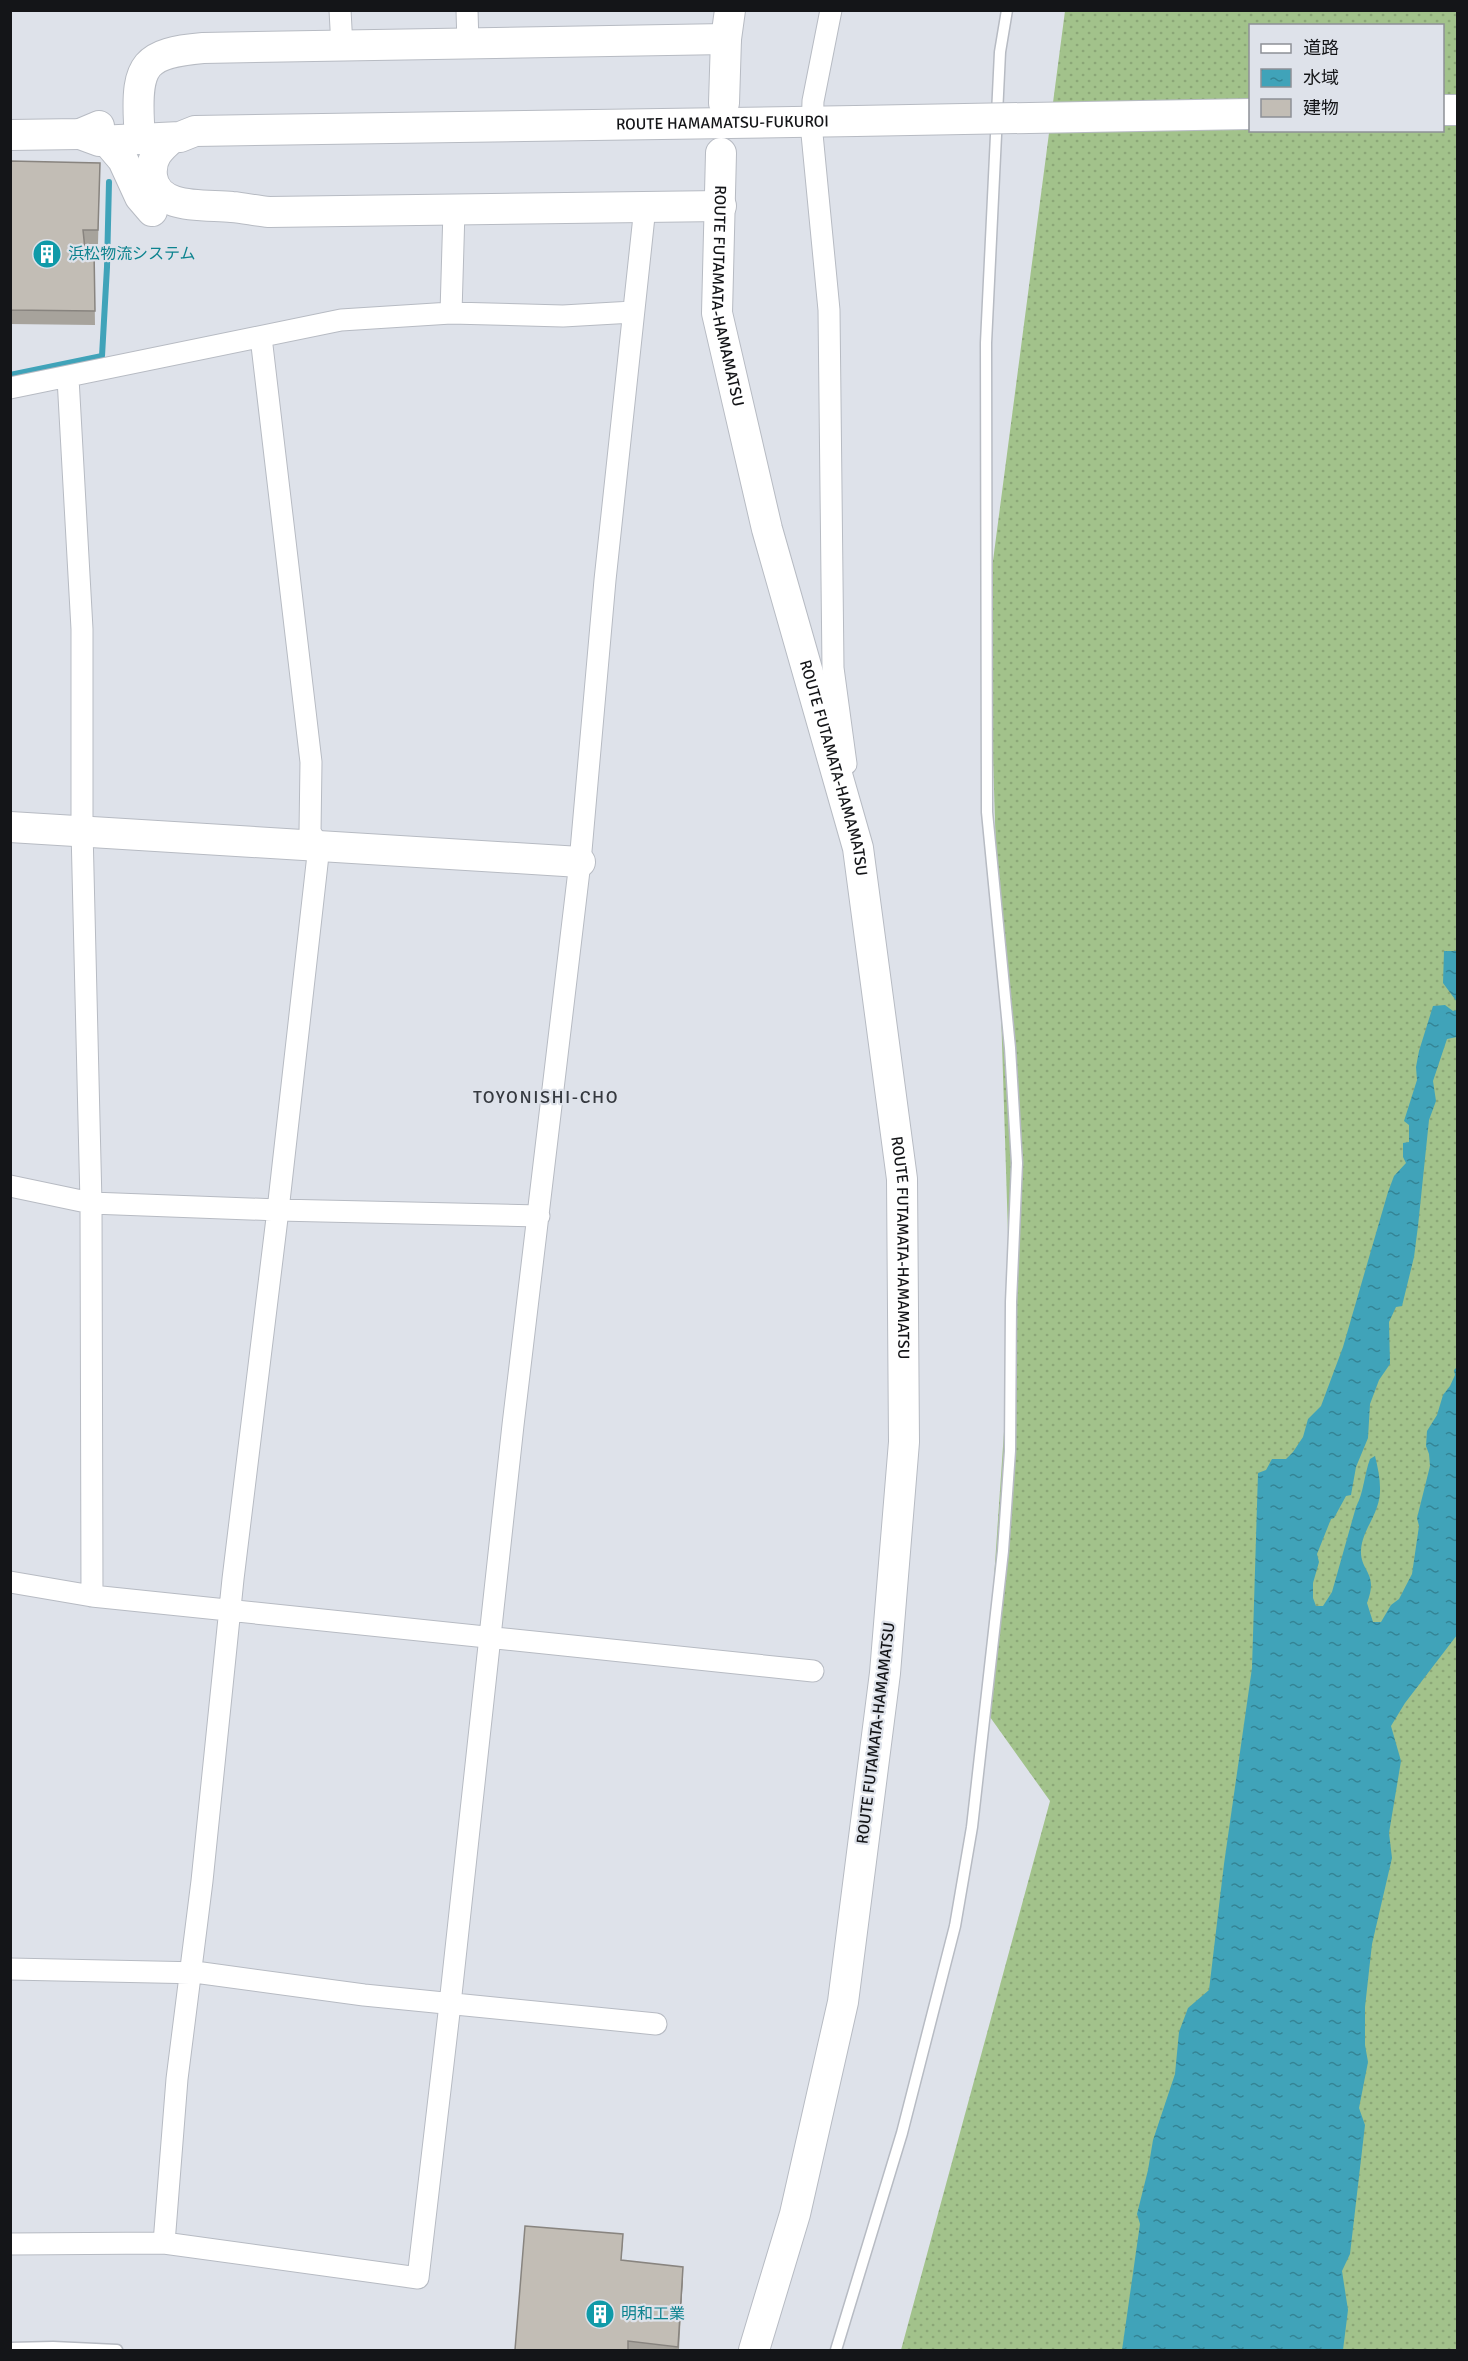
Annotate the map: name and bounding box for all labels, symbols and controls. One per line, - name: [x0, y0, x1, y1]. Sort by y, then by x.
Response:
- legend: [1249, 24, 1444, 132]
- text: 道路: [1303, 37, 1339, 59]
- text: 水域: [1303, 67, 1339, 89]
- text: 建物: [1303, 97, 1339, 119]
- street label: ROUTE HAMAMATSU-FUKUROI: [616, 111, 829, 135]
- street label: ROUTE FUTAMATA-HAMAMATSU: [707, 185, 748, 408]
- building icon: 浜松物流システム: [31, 238, 63, 270]
- place label: 浜松物流システム: [68, 244, 196, 264]
- street label: ROUTE FUTAMATA-HAMAMATSU: [795, 658, 872, 877]
- district label: TOYONISHI-CHO: [473, 1086, 619, 1108]
- street label: ROUTE FUTAMATA-HAMAMATSU: [886, 1135, 913, 1359]
- street label: ROUTE FUTAMATA-HAMAMATSU: [852, 1621, 900, 1845]
- building icon: 明和工業: [584, 2298, 616, 2330]
- place label: 明和工業: [621, 2304, 685, 2324]

